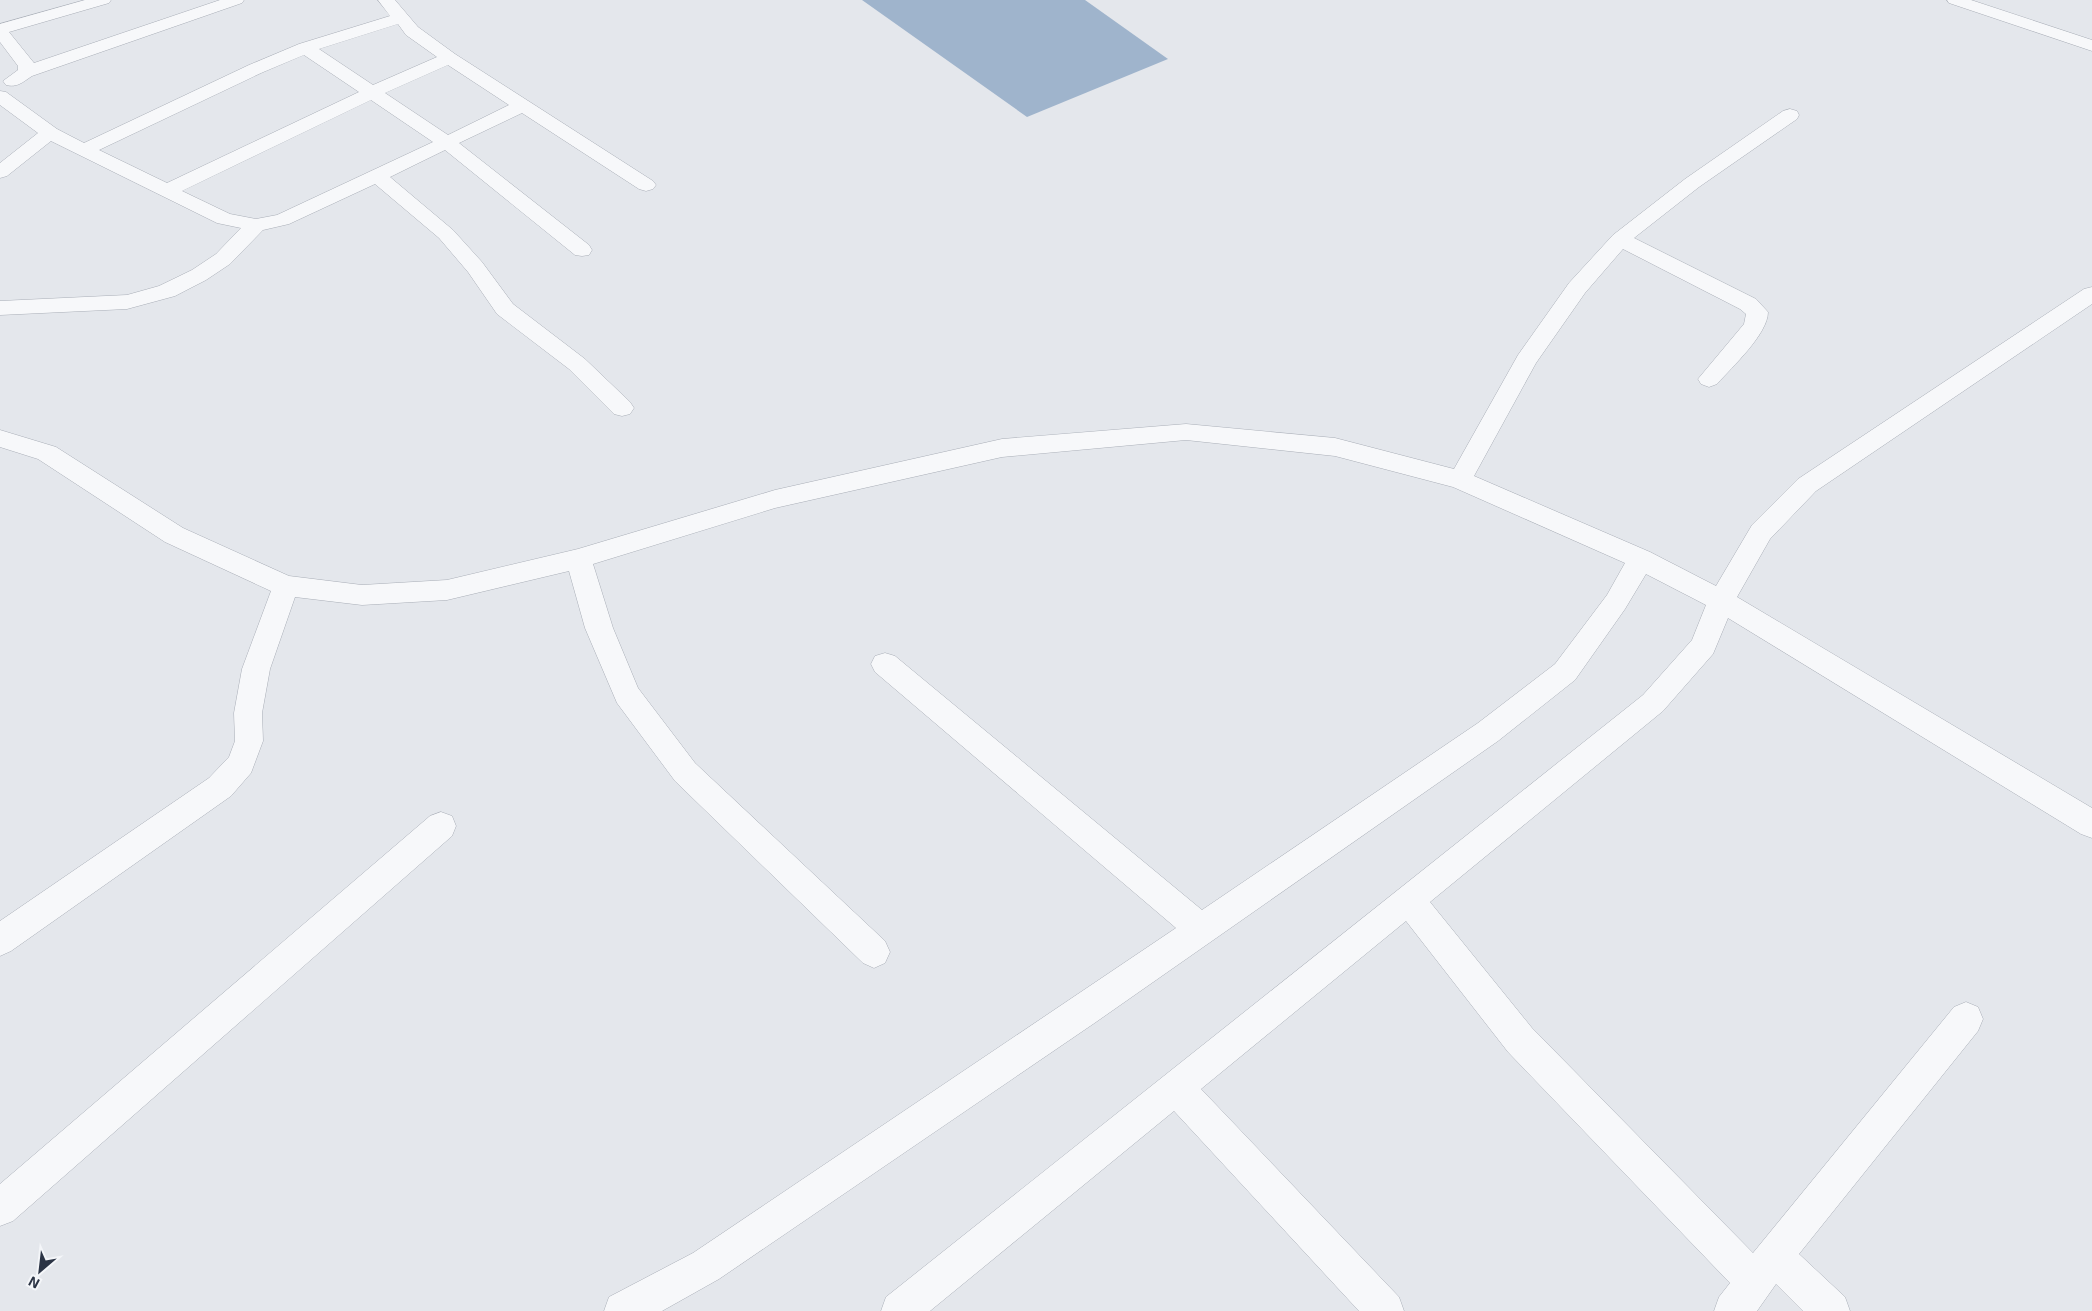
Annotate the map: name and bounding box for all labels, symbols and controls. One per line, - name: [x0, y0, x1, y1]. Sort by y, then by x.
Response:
- north arrow: [15, 1246, 65, 1296]
- text: N: [25, 1273, 42, 1293]

